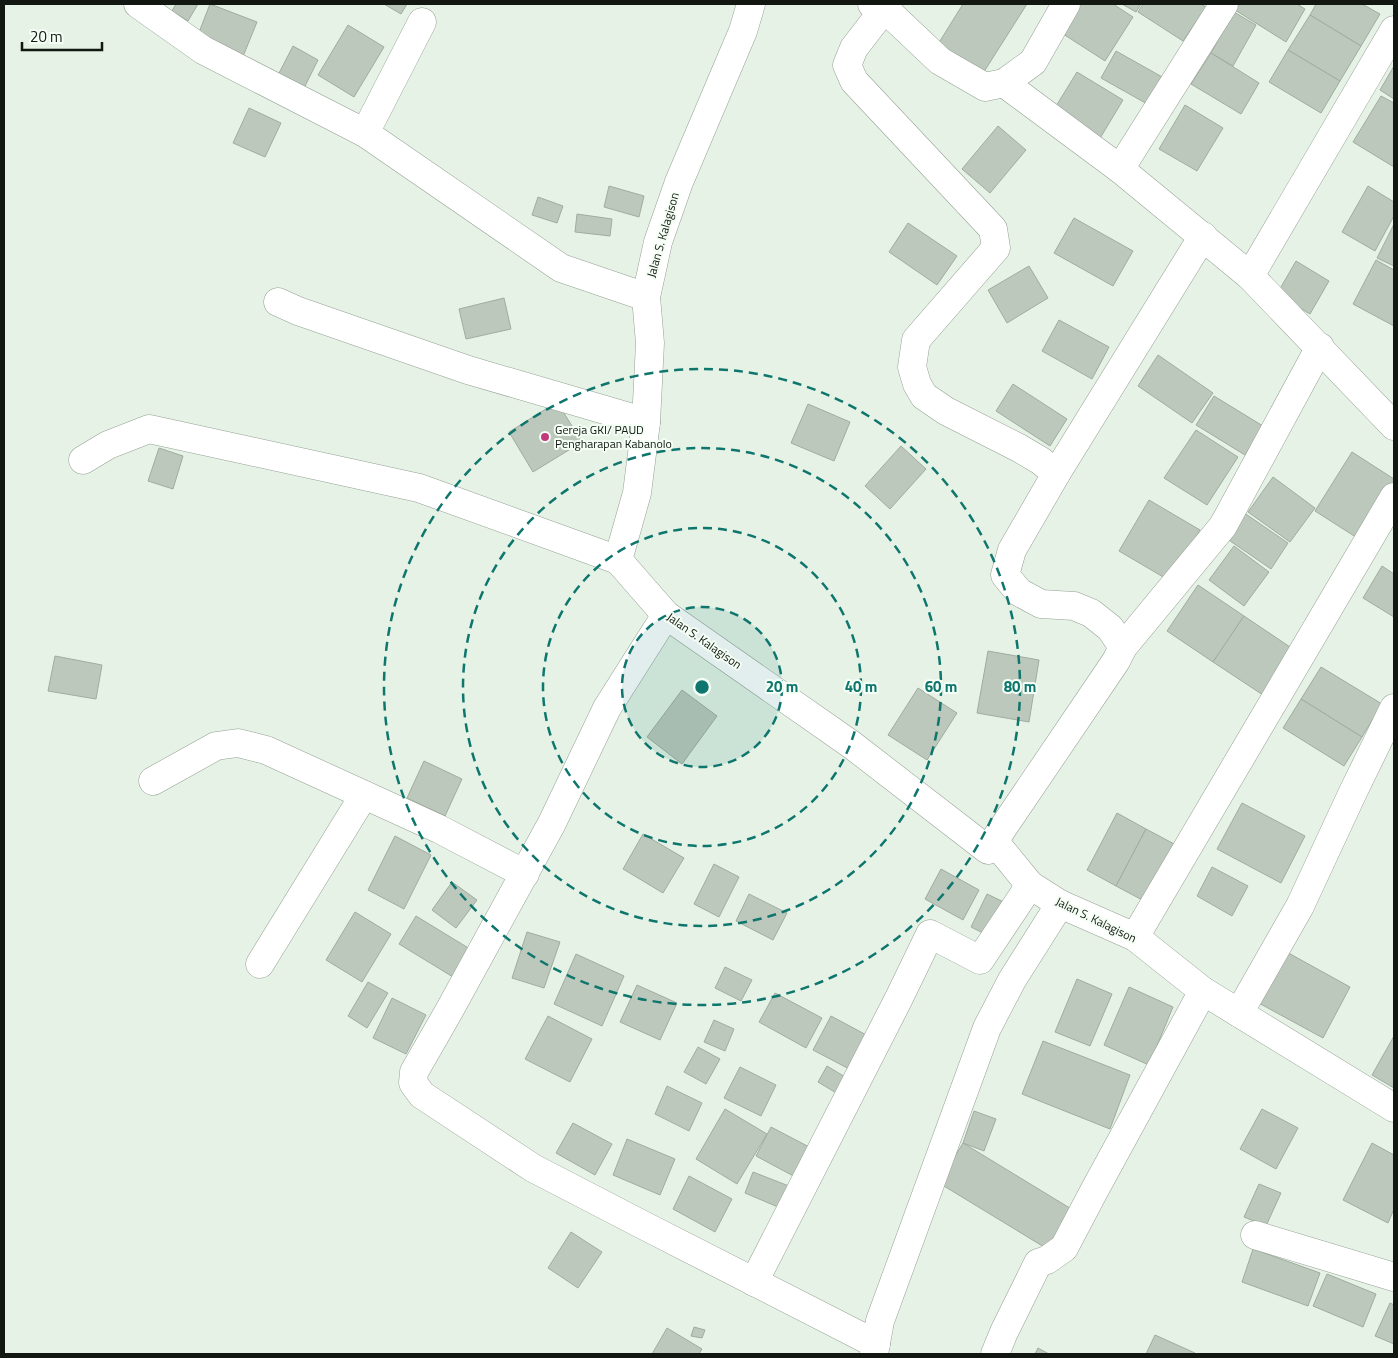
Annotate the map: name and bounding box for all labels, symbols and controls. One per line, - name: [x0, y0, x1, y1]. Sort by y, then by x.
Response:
- scale bar: [22, 20, 102, 52]
- text: 20 m: [30, 25, 63, 48]
- street label: Jalan S. Kalagison: [641, 190, 684, 280]
- place label: Gereja GKI/ PAUD Pengharapan Kabanolo: [555, 420, 672, 453]
- marker: Gereja GKI/ PAUD Pengharapan Kabanolo: [539, 431, 551, 443]
- street label: Jalan S. Kalagison: [663, 608, 746, 674]
- text: 20 m: [766, 675, 798, 698]
- text: 40 m: [845, 675, 877, 698]
- text: 60 m: [925, 675, 957, 698]
- text: 80 m: [1004, 675, 1036, 698]
- centre of rings: [693, 678, 711, 696]
- street label: Jalan S. Kalagison: [1053, 892, 1140, 947]

